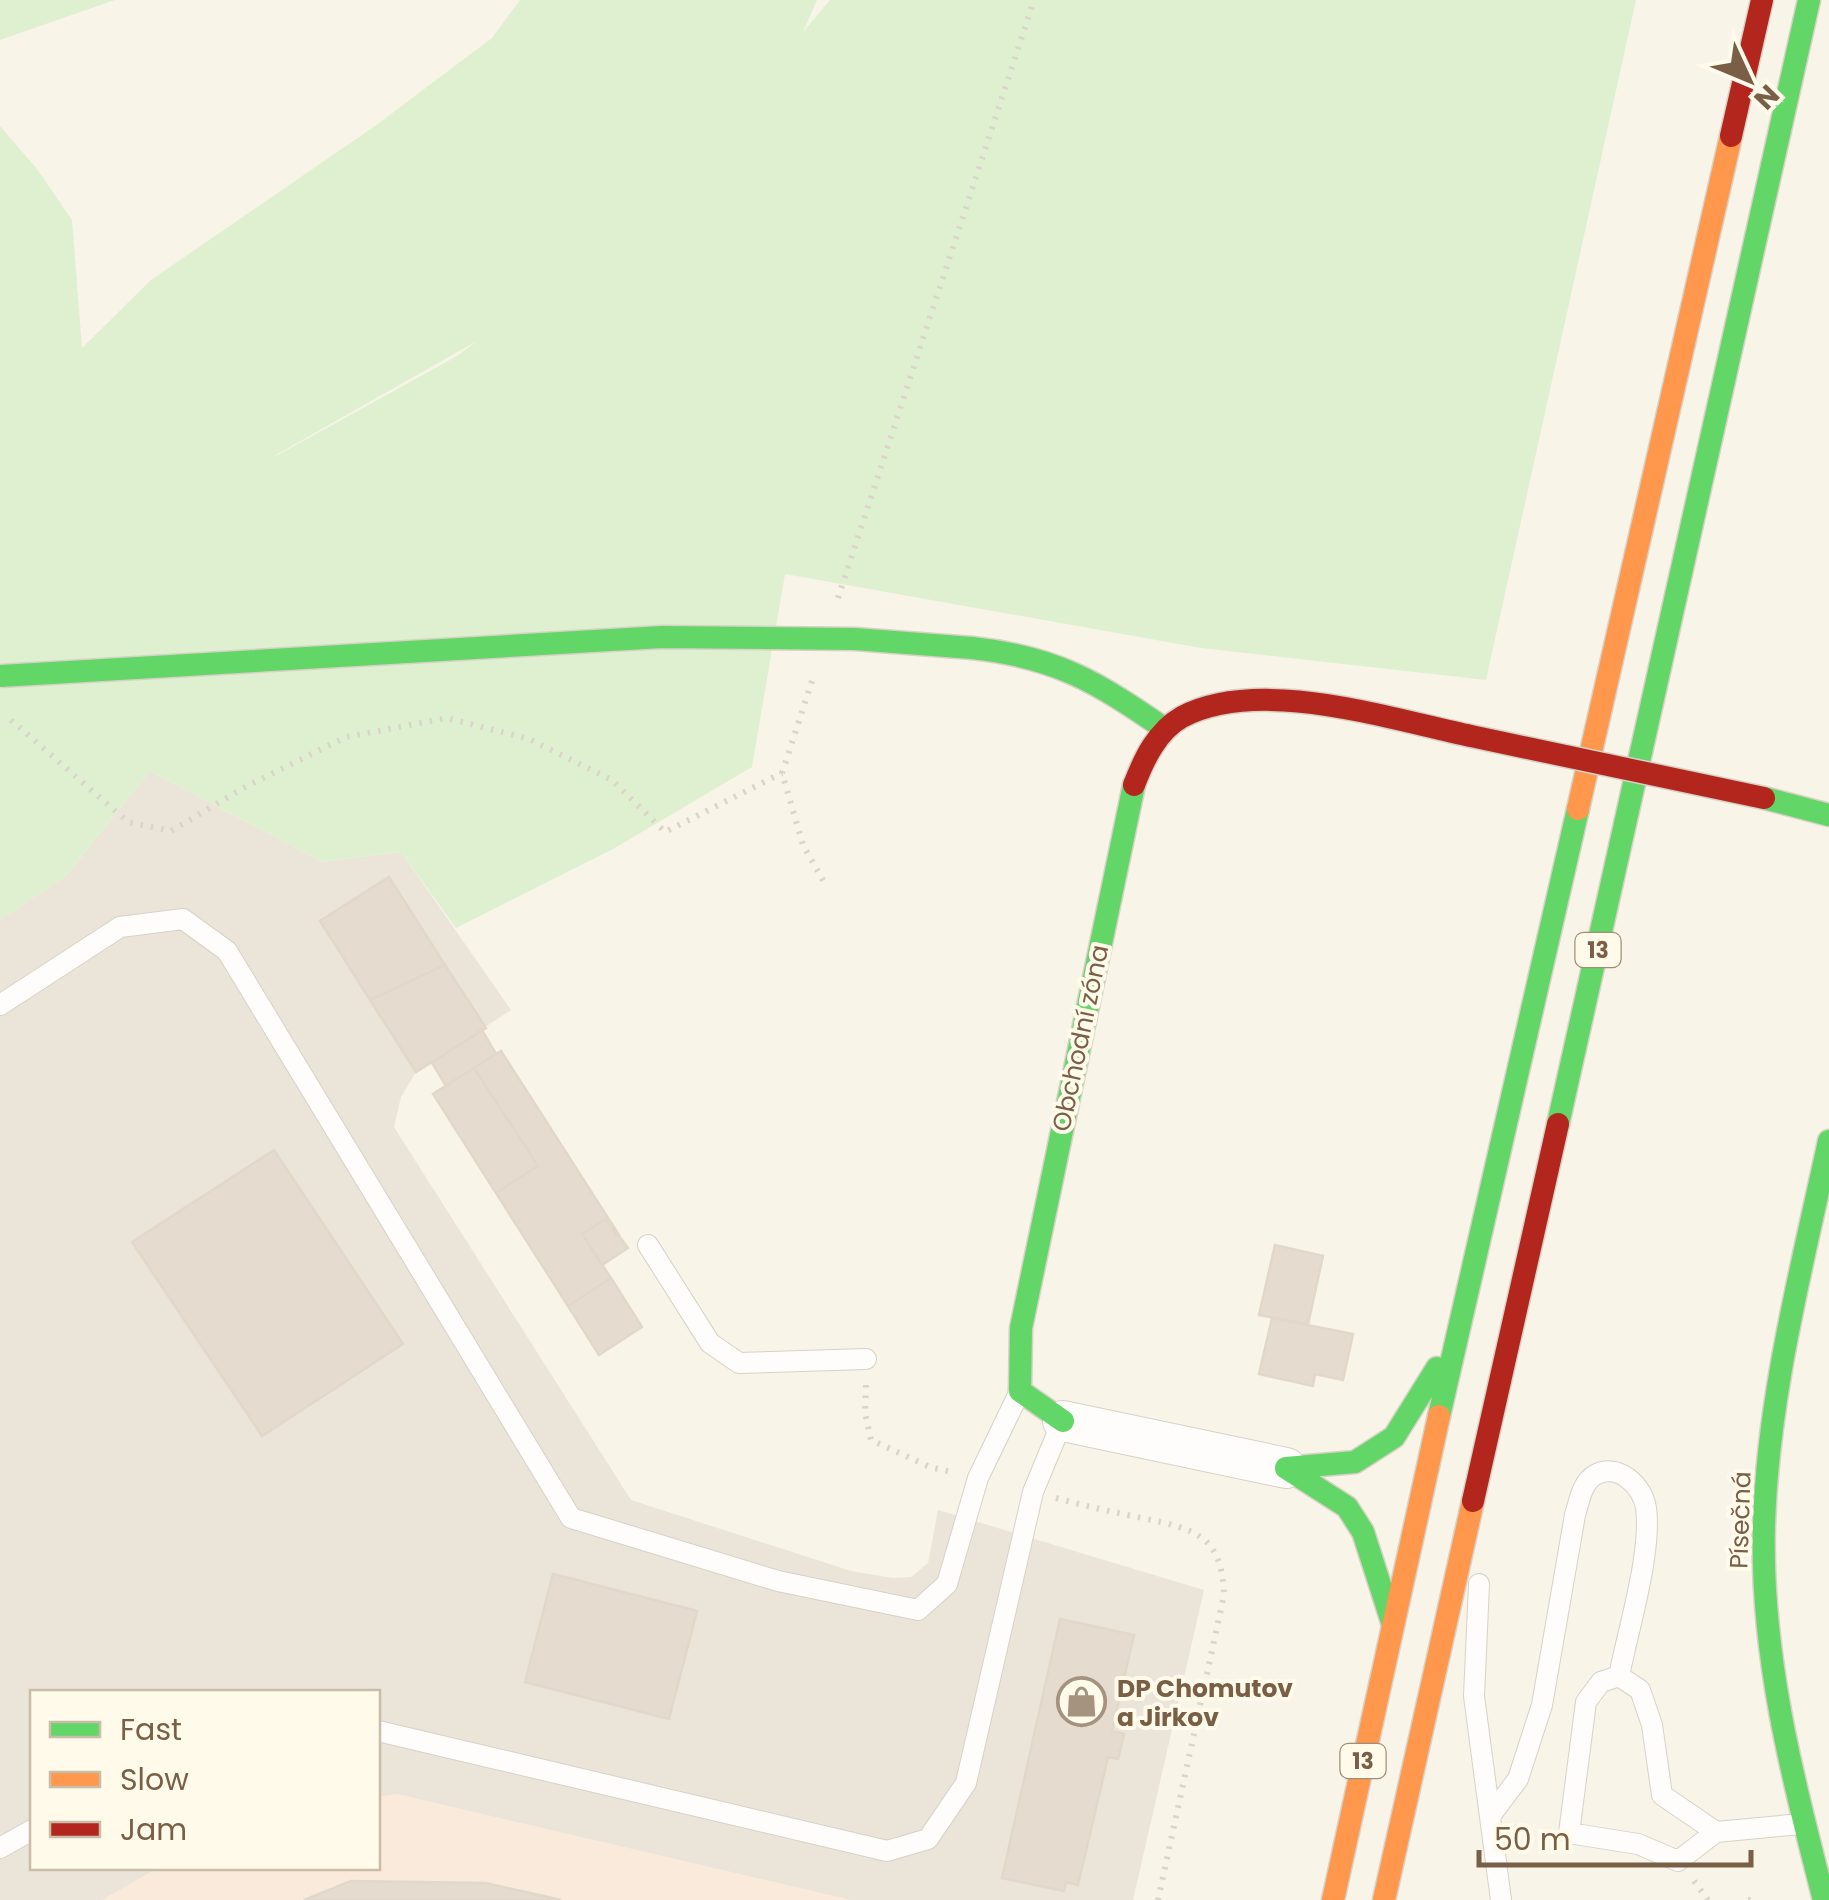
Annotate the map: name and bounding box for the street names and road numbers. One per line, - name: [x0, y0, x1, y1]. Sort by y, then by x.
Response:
- road number: 13: [1576, 933, 1620, 967]
- street label: Obchodní zóna: [1044, 942, 1117, 1135]
- street label: Písečná: [1721, 1471, 1760, 1569]
- road number: 13: [1340, 1744, 1386, 1778]

